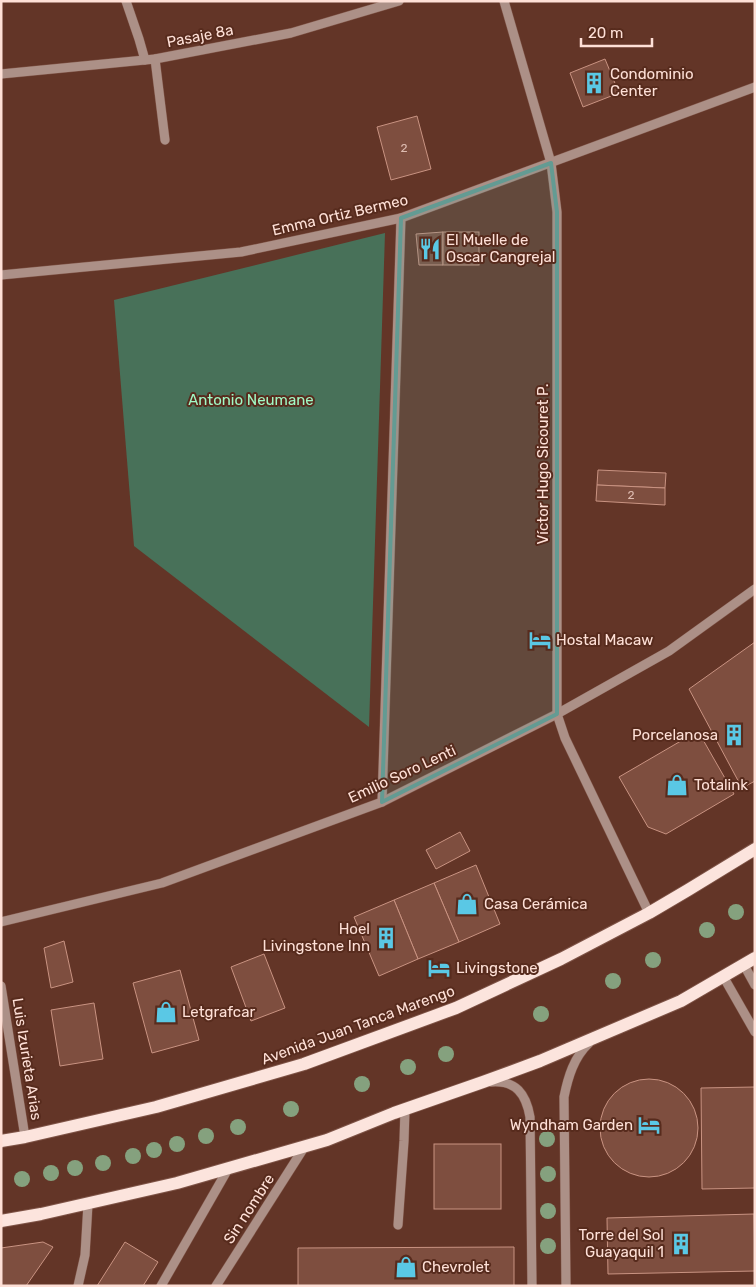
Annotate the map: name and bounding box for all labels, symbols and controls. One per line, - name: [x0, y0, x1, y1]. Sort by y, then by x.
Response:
- scale bar: [581, 15, 652, 47]
- street label: Pasaje 8a: [165, 21, 235, 51]
- text: 20 m: [588, 24, 623, 42]
- place label: Condominio Center: [610, 65, 694, 100]
- building icon: Condominio Center: [581, 70, 607, 96]
- house number: 2: [400, 141, 408, 155]
- street label: Emma Ortiz Bermeo: [270, 191, 410, 239]
- place label: El Muelle de Oscar Cangrejal: [446, 231, 555, 266]
- restaurant icon: El Muelle de Oscar Cangrejal: [417, 236, 443, 262]
- street label: Víctor Hugo Sicouret P.: [534, 384, 552, 544]
- park label: Antonio Neumane: [188, 391, 314, 409]
- house number: 2: [627, 488, 635, 502]
- hotel icon: Hostal Macaw: [527, 627, 553, 653]
- place label: Hostal Macaw: [556, 631, 653, 649]
- building icon: Porcelanosa: [721, 722, 747, 748]
- place label: Porcelanosa: [632, 726, 718, 744]
- street label: Emilio Soro Lenti: [345, 741, 459, 807]
- shop icon: Totalink: [664, 772, 690, 798]
- place label: Totalink: [694, 776, 748, 794]
- shop icon: Casa Cerámica: [454, 891, 480, 917]
- place label: Casa Cerámica: [484, 895, 588, 913]
- place label: Hoel Livingstone Inn: [262, 920, 370, 955]
- building icon: Hoel Livingstone Inn: [373, 925, 399, 951]
- hotel icon: Livingstone: [426, 955, 452, 981]
- place label: Livingstone: [456, 959, 538, 977]
- street label: Avenida Juan Tanca Marengo: [259, 982, 457, 1068]
- street label: Luis Izurieta Arias: [8, 997, 46, 1122]
- shop icon: Letgrafcar: [153, 999, 179, 1025]
- place label: Letgrafcar: [182, 1003, 255, 1021]
- hotel icon: Wyndham Garden: [636, 1112, 662, 1138]
- place label: Wyndham Garden: [510, 1116, 633, 1134]
- street label: Sin nombre: [220, 1171, 278, 1247]
- place label: Torre del Sol Guayaquil 1: [579, 1226, 664, 1261]
- building icon: Torre del Sol Guayaquil 1: [668, 1231, 694, 1257]
- shop icon: Chevrolet: [393, 1254, 419, 1280]
- place label: Chevrolet: [422, 1258, 490, 1276]

